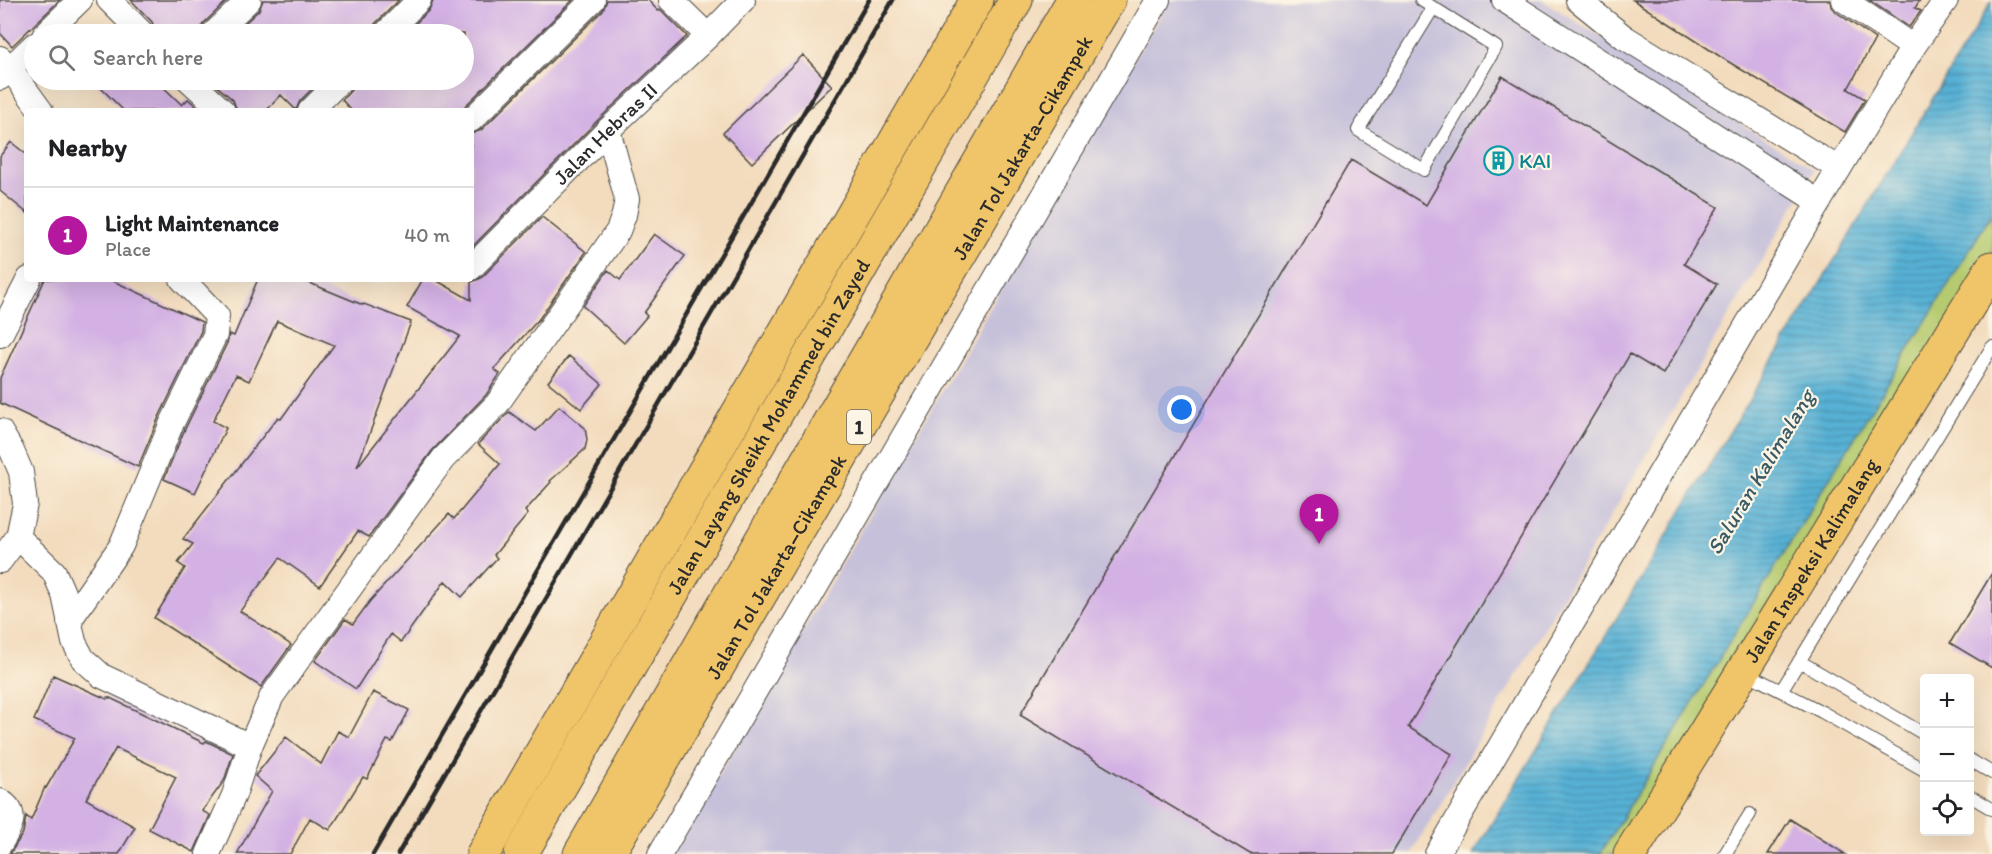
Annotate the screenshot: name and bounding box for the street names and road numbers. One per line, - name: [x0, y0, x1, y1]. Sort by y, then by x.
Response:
- street label: Jalan Tol Jakarta–Cikampek: [946, 30, 1098, 264]
- street label: Jalan Hebras II: [548, 77, 662, 190]
- street label: Jalan Layang Sheikh Mohammed bin Zayed: [661, 254, 875, 598]
- road number: 1: [847, 410, 871, 444]
- street label: Jalan Tol Jakarta–Cikampek: [700, 450, 852, 683]
- street label: Jalan Inspeksi Kalimalang: [1738, 453, 1883, 667]

